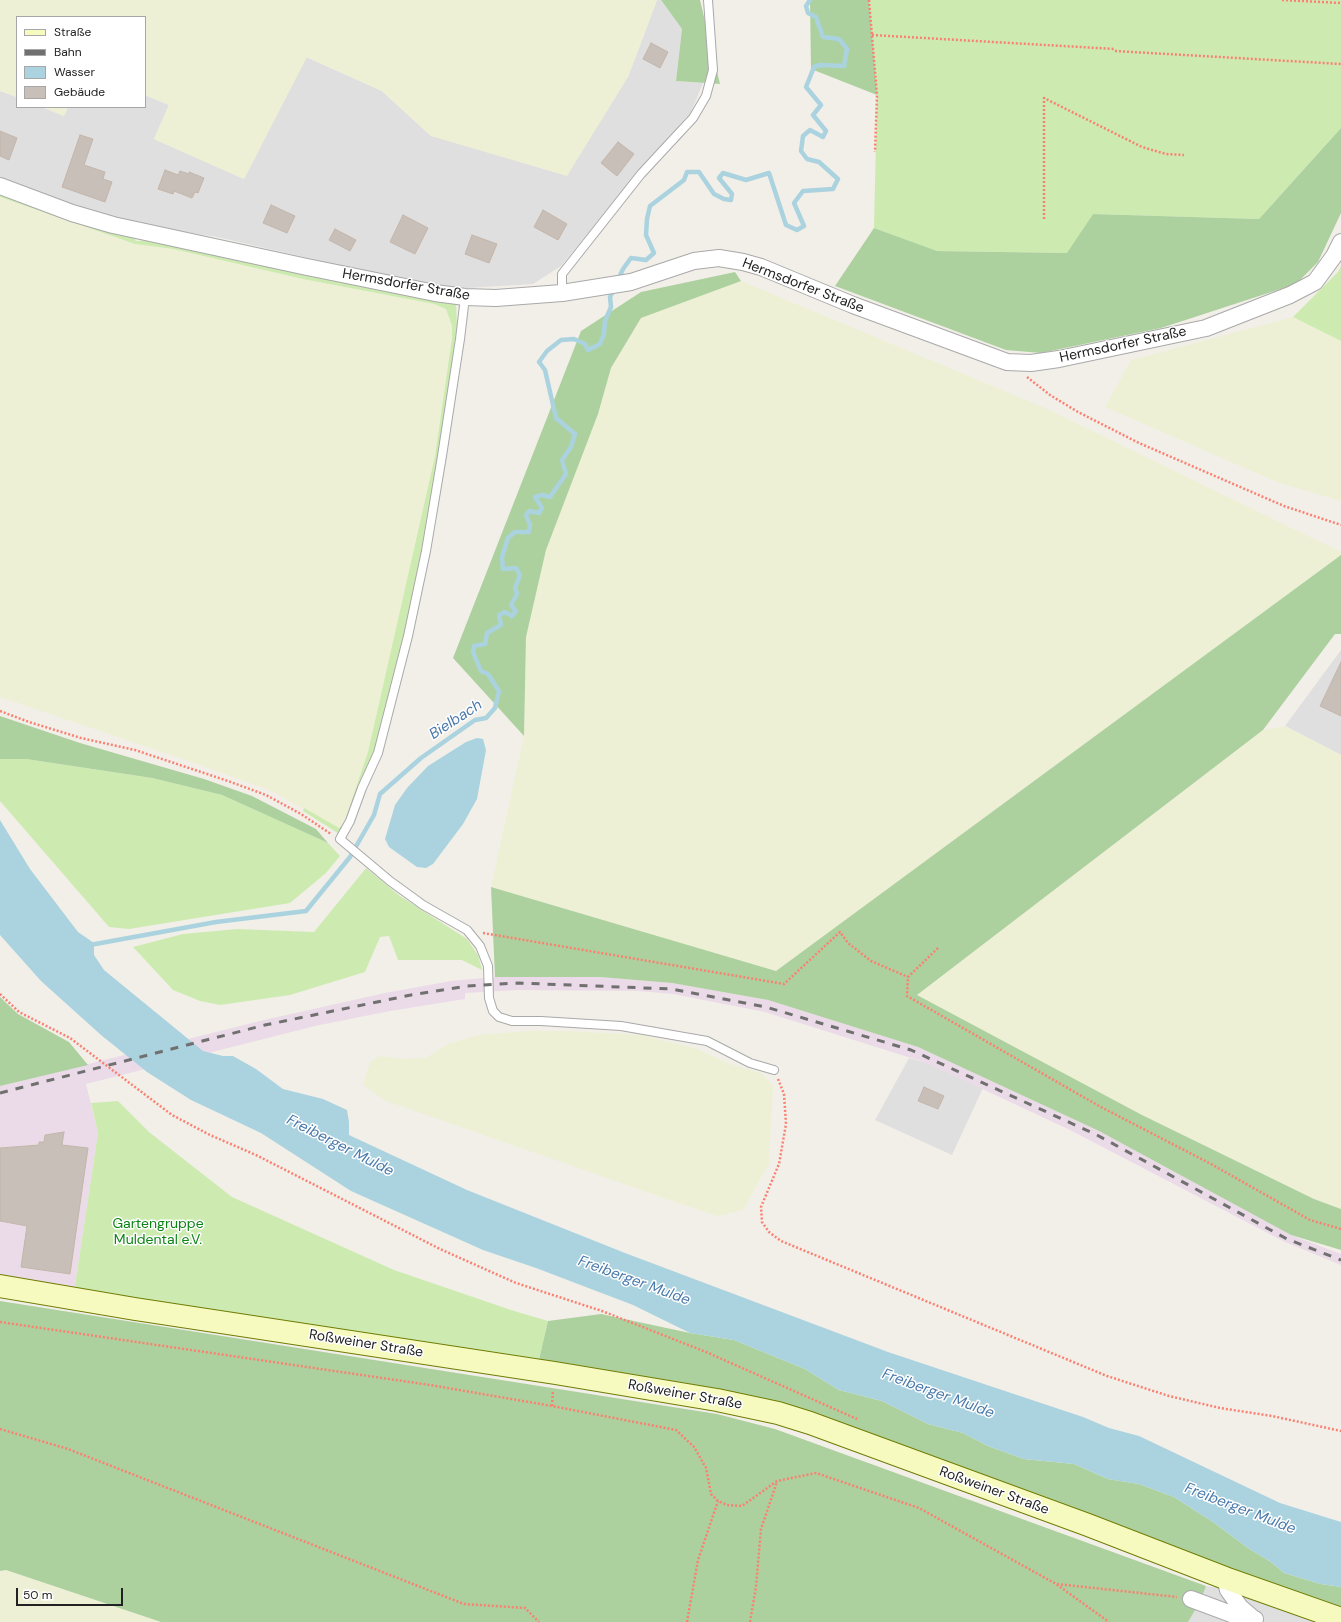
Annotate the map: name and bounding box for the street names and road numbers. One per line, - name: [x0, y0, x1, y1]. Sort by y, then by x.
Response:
- street label: Hermsdorfer Straße: [740, 255, 866, 317]
- street label: Hermsdorfer Straße: [341, 266, 471, 304]
- street label: Hermsdorfer Straße: [1058, 323, 1188, 367]
- street label: Roßweiner Straße: [308, 1327, 424, 1361]
- street label: Roßweiner Straße: [627, 1377, 743, 1413]
- street label: Roßweiner Straße: [937, 1463, 1051, 1519]

